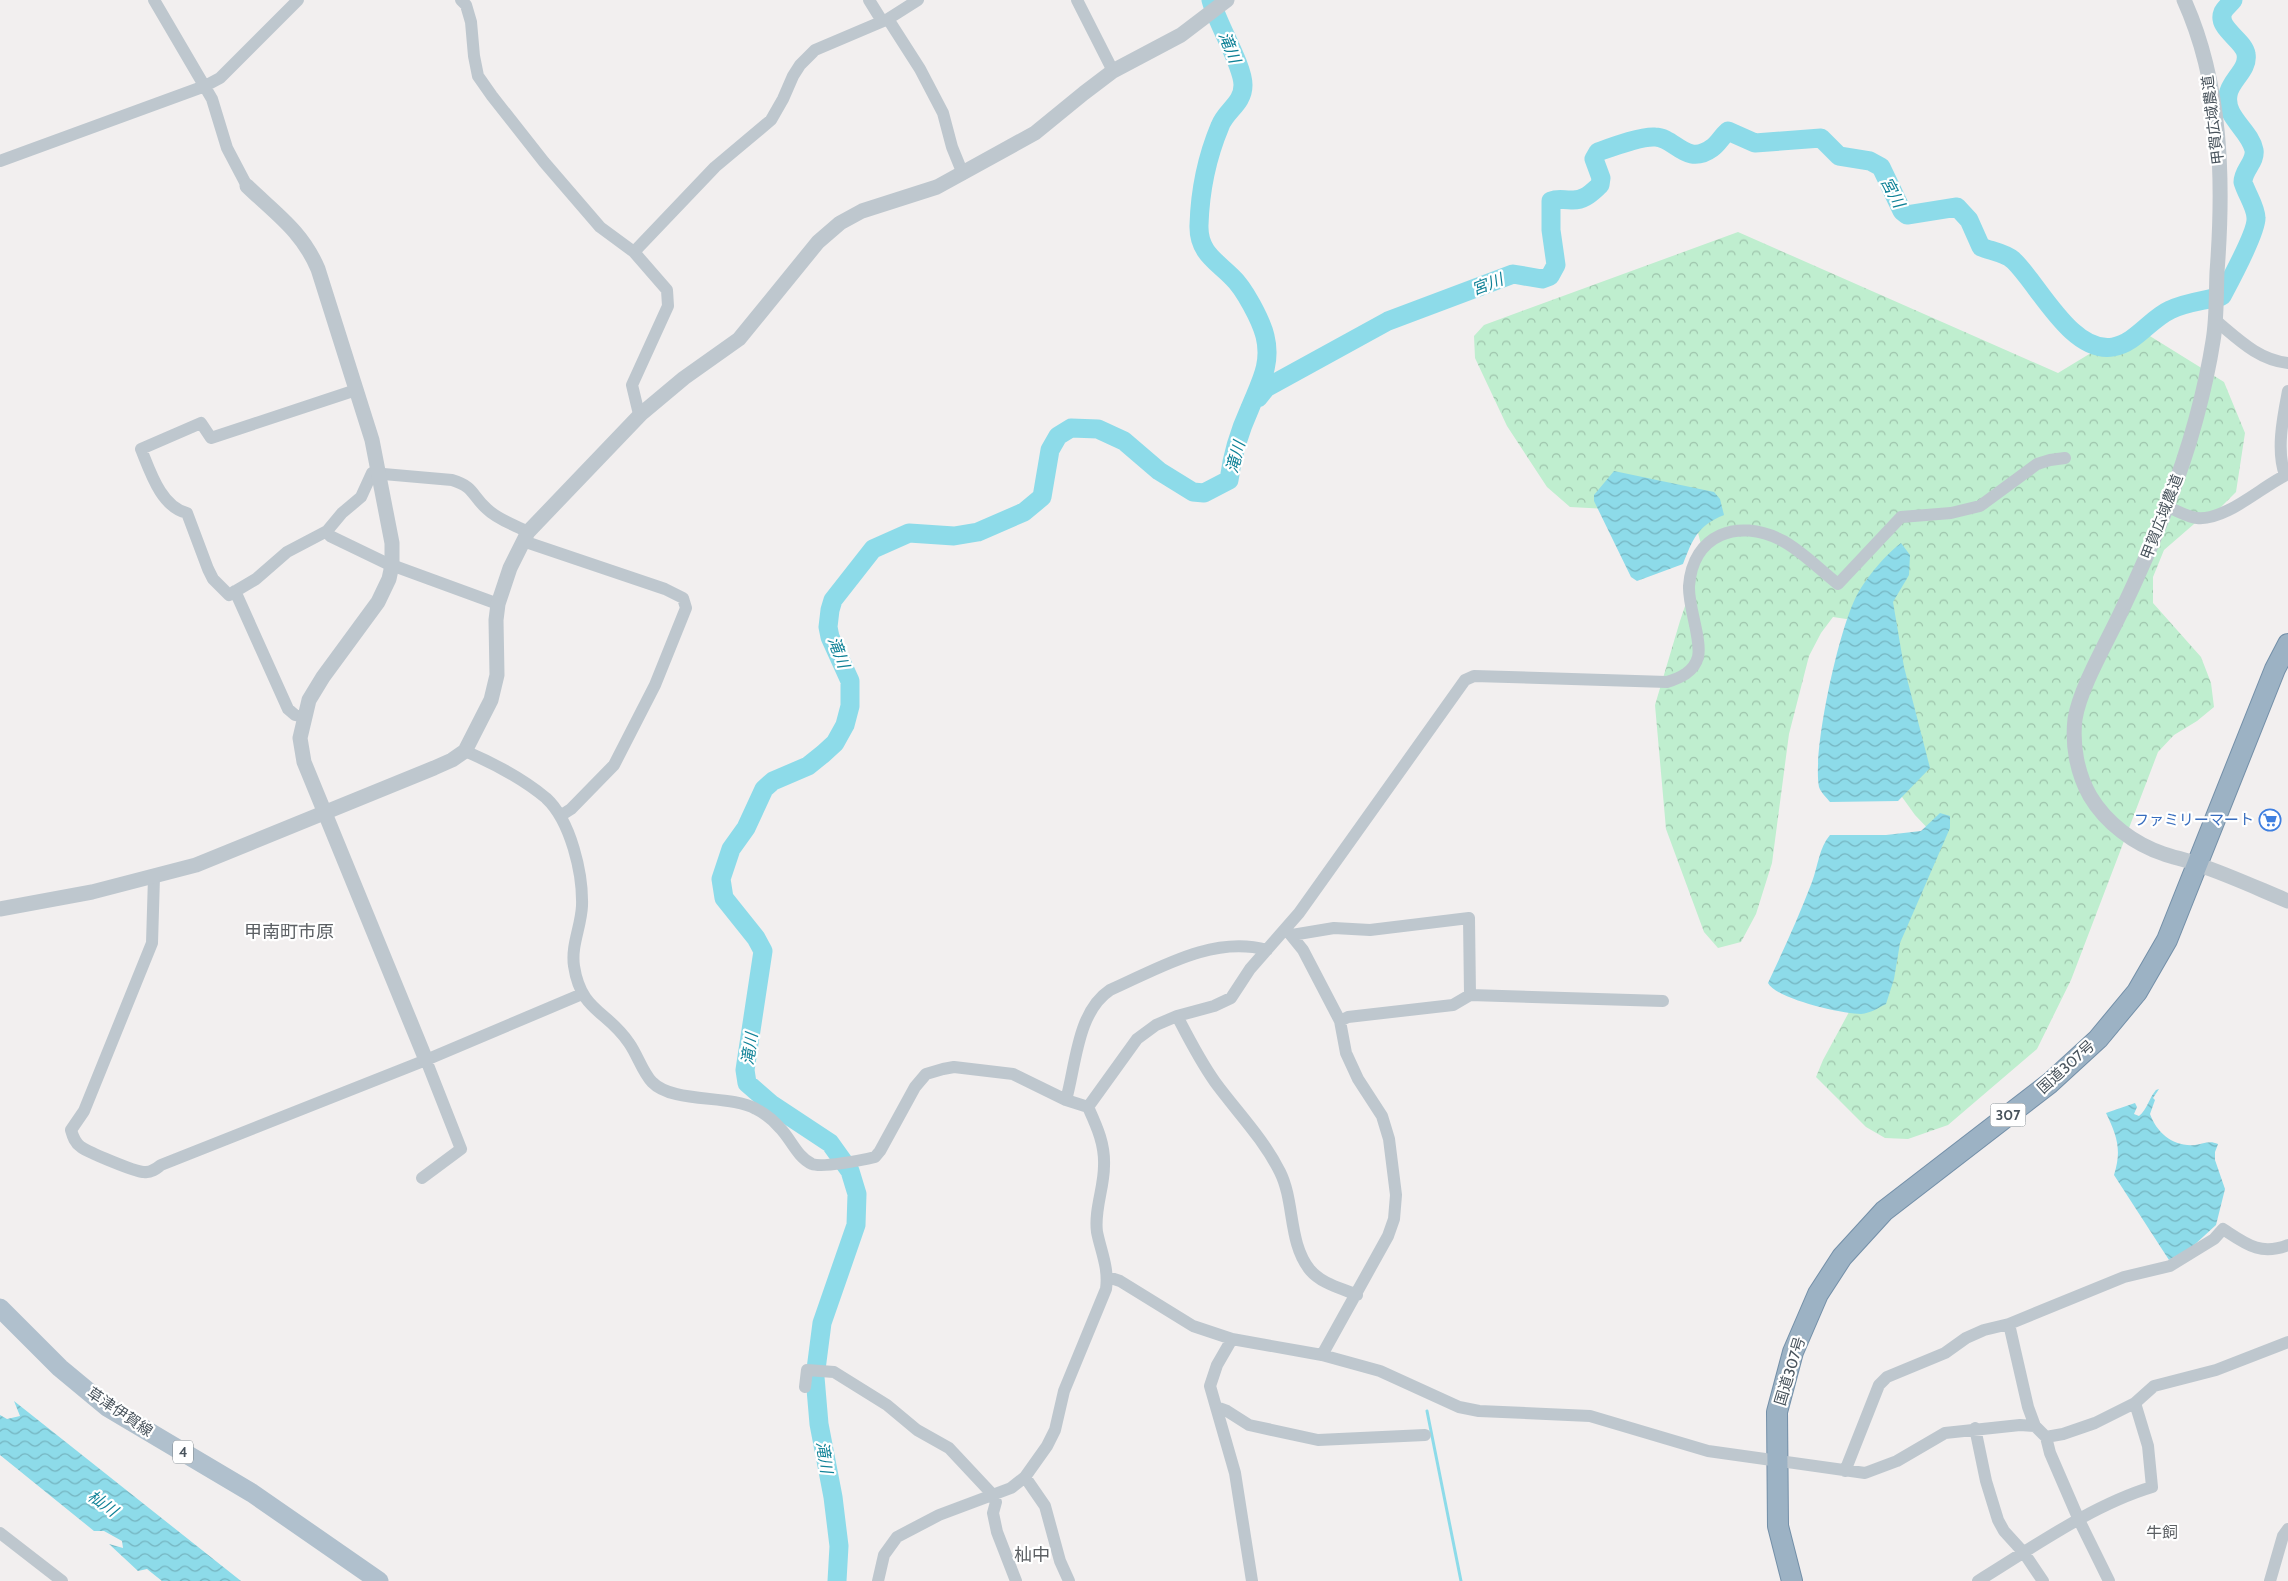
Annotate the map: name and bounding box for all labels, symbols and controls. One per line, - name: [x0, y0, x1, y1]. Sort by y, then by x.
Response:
- water label: 滝川: [1215, 29, 1245, 67]
- street label: 甲賀広域農道: [2199, 74, 2227, 166]
- water label: 宮川: [1877, 174, 1909, 213]
- water label: 宮川: [1469, 269, 1507, 299]
- water label: 滝川: [1222, 437, 1249, 475]
- street label: 甲賀広域農道: [2137, 472, 2187, 562]
- water label: 滝川: [824, 634, 854, 672]
- supermarket icon: ファミリーマート: [2258, 808, 2282, 832]
- place label: ファミリーマート: [2134, 811, 2254, 829]
- district label: 甲南町市原: [244, 921, 334, 943]
- water label: 滝川: [738, 1030, 761, 1066]
- street label: 国道307号: [2034, 1037, 2098, 1097]
- road number: 307: [1990, 1104, 2026, 1126]
- street label: 国道307号: [1771, 1334, 1809, 1408]
- street label: 草津伊賀線: [84, 1384, 156, 1440]
- road number: 4: [173, 1440, 193, 1464]
- water label: 滝川: [813, 1440, 837, 1476]
- water label: 杣川: [84, 1486, 123, 1522]
- district label: 牛飼: [2146, 1523, 2178, 1542]
- district label: 杣中: [1014, 1544, 1050, 1566]

